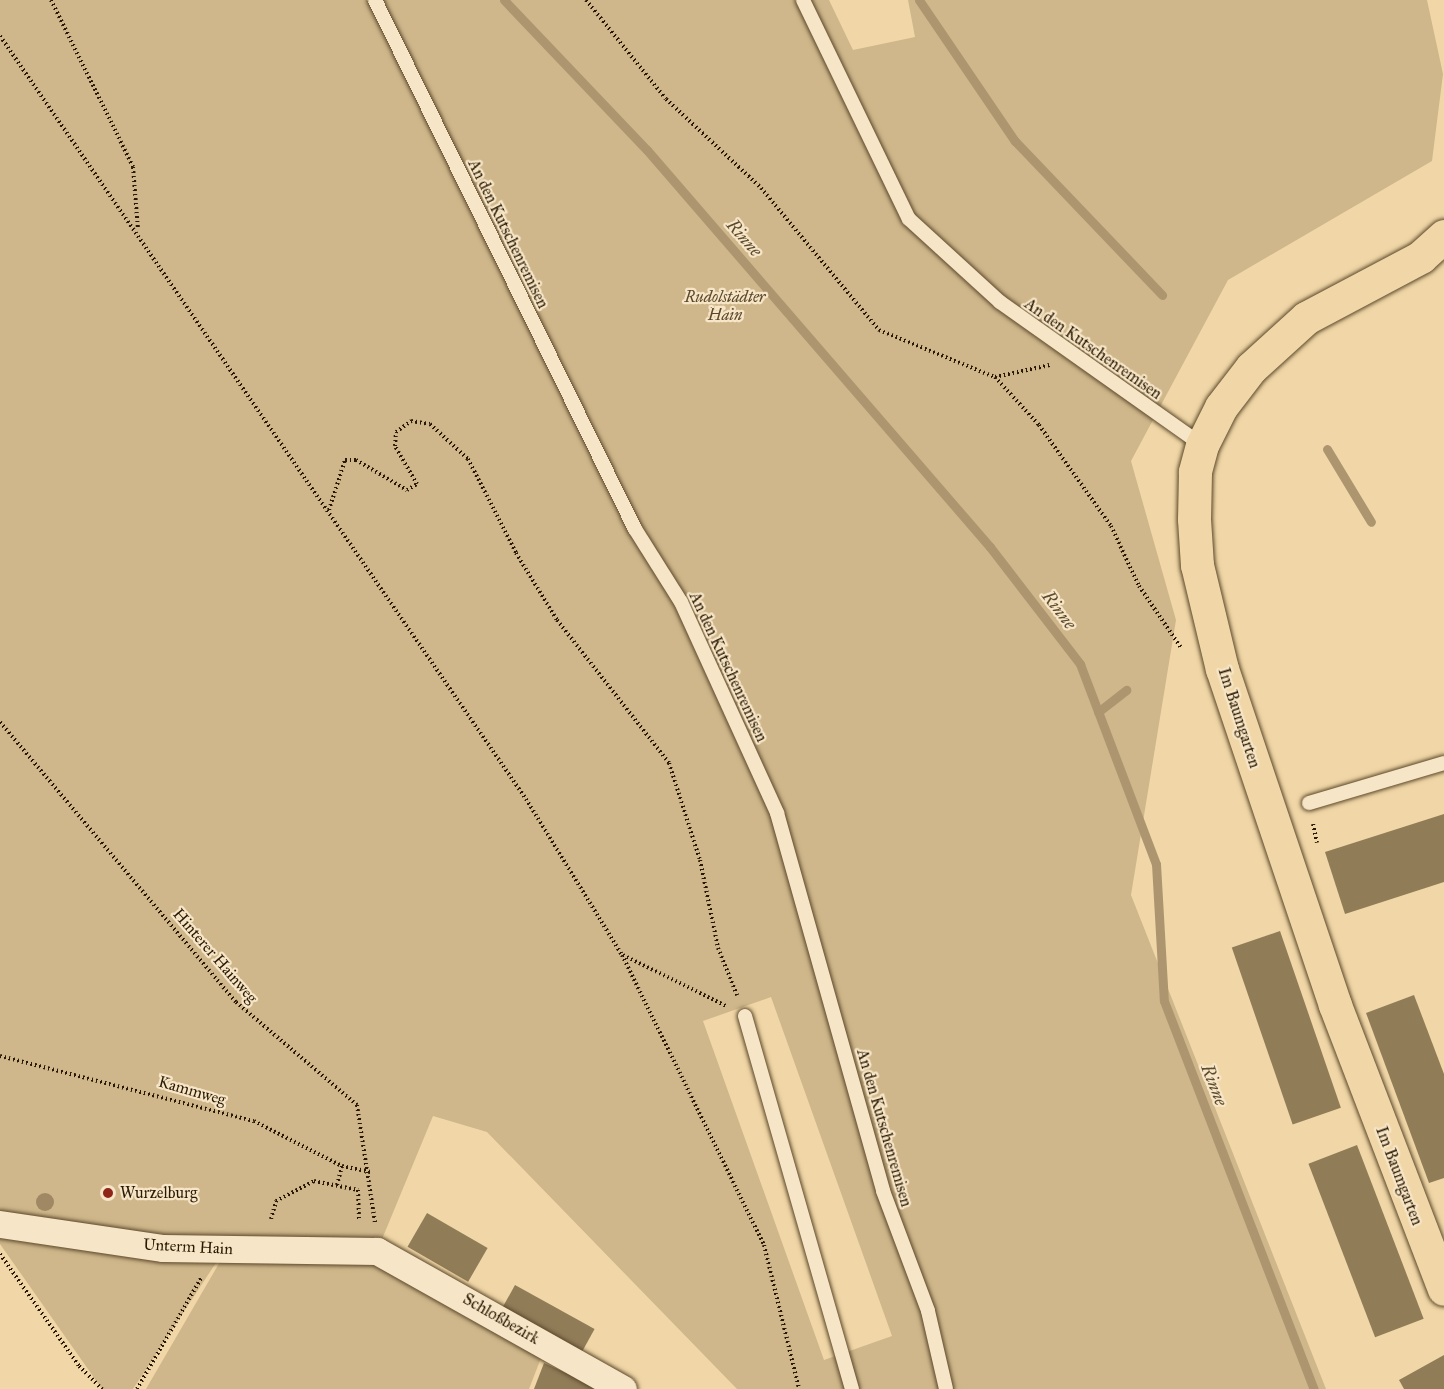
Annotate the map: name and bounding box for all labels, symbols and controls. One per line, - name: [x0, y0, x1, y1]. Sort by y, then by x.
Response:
- street label: An den Kutschenremisen: [464, 156, 552, 312]
- water label: Rinne: [722, 215, 766, 261]
- park label: Rudolstädter Hain: [684, 287, 766, 325]
- street label: An den Kutschenremisen: [1021, 294, 1165, 404]
- water label: Rinne: [1037, 586, 1081, 634]
- street label: An den Kutschenremisen: [685, 589, 771, 745]
- street label: Im Baumgarten: [1214, 665, 1264, 771]
- street label: Hinterer Hainweg: [169, 905, 261, 1007]
- street label: An den Kutschenremisen: [852, 1047, 916, 1209]
- water label: Rinne: [1196, 1061, 1232, 1109]
- street label: Kammweg: [156, 1072, 228, 1110]
- street label: Im Baumgarten: [1371, 1124, 1427, 1228]
- place label: Wurzelburg: [120, 1183, 198, 1203]
- marker: Wurzelburg: [101, 1186, 115, 1200]
- street label: Unterm Hain: [143, 1235, 233, 1259]
- street label: Schloßbezirk: [459, 1289, 543, 1349]

